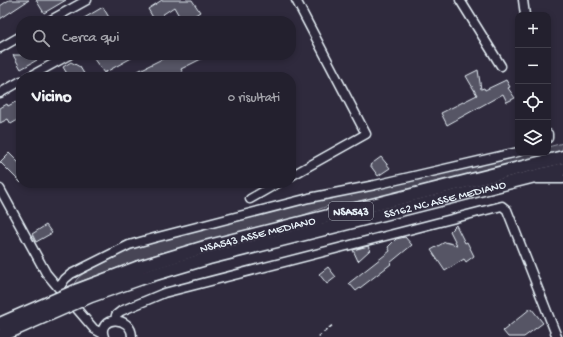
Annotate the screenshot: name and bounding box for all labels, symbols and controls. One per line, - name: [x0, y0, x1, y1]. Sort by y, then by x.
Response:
- map controls: [515, 12, 551, 156]
- button: +: [515, 12, 551, 48]
- search box: [16, 16, 296, 60]
- icon: search: [30, 27, 52, 49]
- text: Cerca qui: [62, 29, 119, 47]
- button: −: [515, 48, 551, 84]
- button: locate: [515, 84, 551, 120]
- text: Vicino: [32, 88, 72, 108]
- text: 0 risultati: [228, 91, 280, 106]
- button: layers: [515, 120, 551, 156]
- street label: SS162 NC ASSE MEDIANO: [383, 179, 508, 223]
- road number: NSA543: [329, 202, 373, 220]
- street label: NSA543 ASSE MEDIANO: [198, 214, 317, 257]

